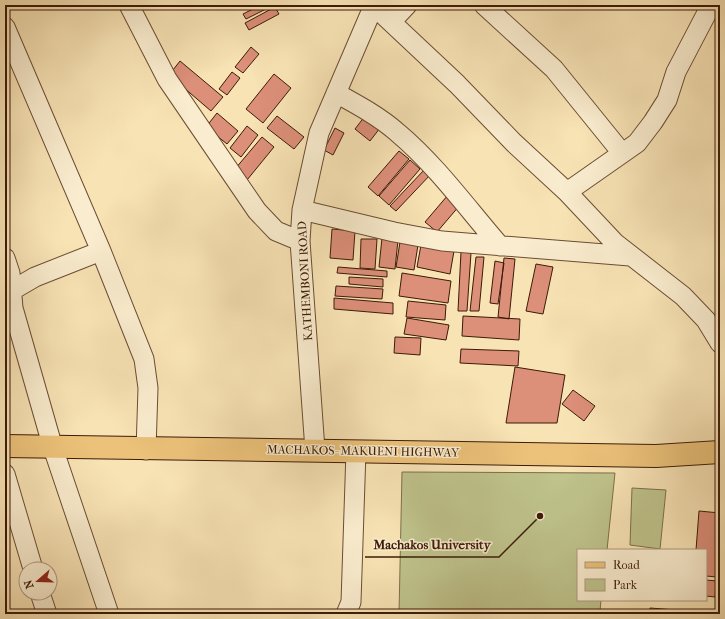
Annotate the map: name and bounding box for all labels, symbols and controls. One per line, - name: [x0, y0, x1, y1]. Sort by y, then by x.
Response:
- street label: KATHEMBONI ROAD: [295, 221, 315, 341]
- street label: MACHAKOS- MAKUENI HIGHWAY: [267, 442, 460, 460]
- callout: Machakos University: [365, 532, 499, 557]
- text: Machakos University: [372, 537, 492, 553]
- legend: [577, 549, 707, 601]
- text: Road: [613, 558, 640, 572]
- north arrow: [18, 561, 58, 601]
- text: N: [21, 577, 37, 590]
- text: Park: [613, 578, 638, 592]

